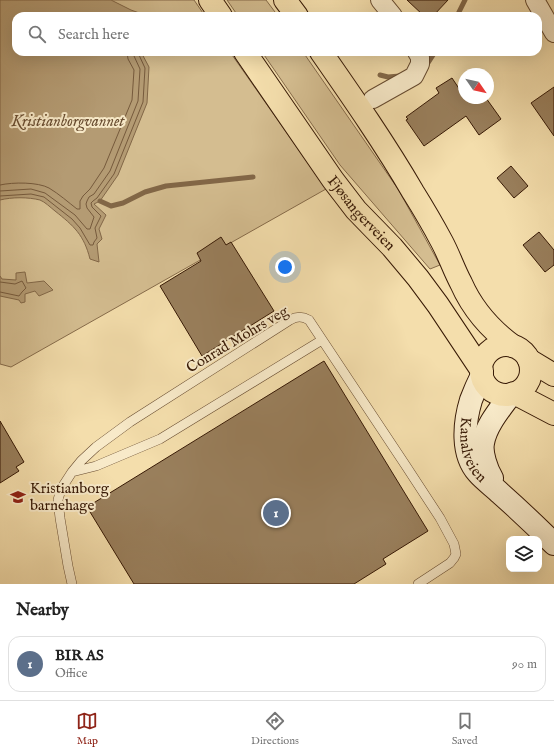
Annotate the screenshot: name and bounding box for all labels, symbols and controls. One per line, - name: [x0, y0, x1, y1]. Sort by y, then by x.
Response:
- search box: [12, 12, 542, 56]
- icon: search: [26, 23, 48, 45]
- text: Search here: [58, 25, 129, 44]
- north arrow: [458, 68, 494, 104]
- water label: Kristianborgvannet: [11, 112, 125, 132]
- street label: Fjøsangerveien: [323, 172, 399, 255]
- your location: [275, 257, 295, 277]
- street label: Conrad Mohrs veg: [183, 301, 292, 377]
- street label: Kanalveien: [455, 416, 491, 487]
- place label: Kristianborg barnehage: [30, 479, 110, 515]
- school or university icon: Kristianborg barnehage: [9, 488, 27, 506]
- pin: 1: [263, 498, 289, 528]
- map controls: [506, 536, 542, 572]
- button: layers: [506, 536, 542, 572]
- text: Nearby: [16, 600, 69, 621]
- text: BIR AS: [55, 646, 104, 665]
- text: 1: [28, 656, 32, 673]
- text: 90 m: [512, 656, 537, 673]
- text: Office: [55, 665, 87, 682]
- tab: Map: [76, 710, 98, 748]
- tab: Directions: [251, 710, 299, 748]
- tab: Saved: [452, 710, 478, 748]

